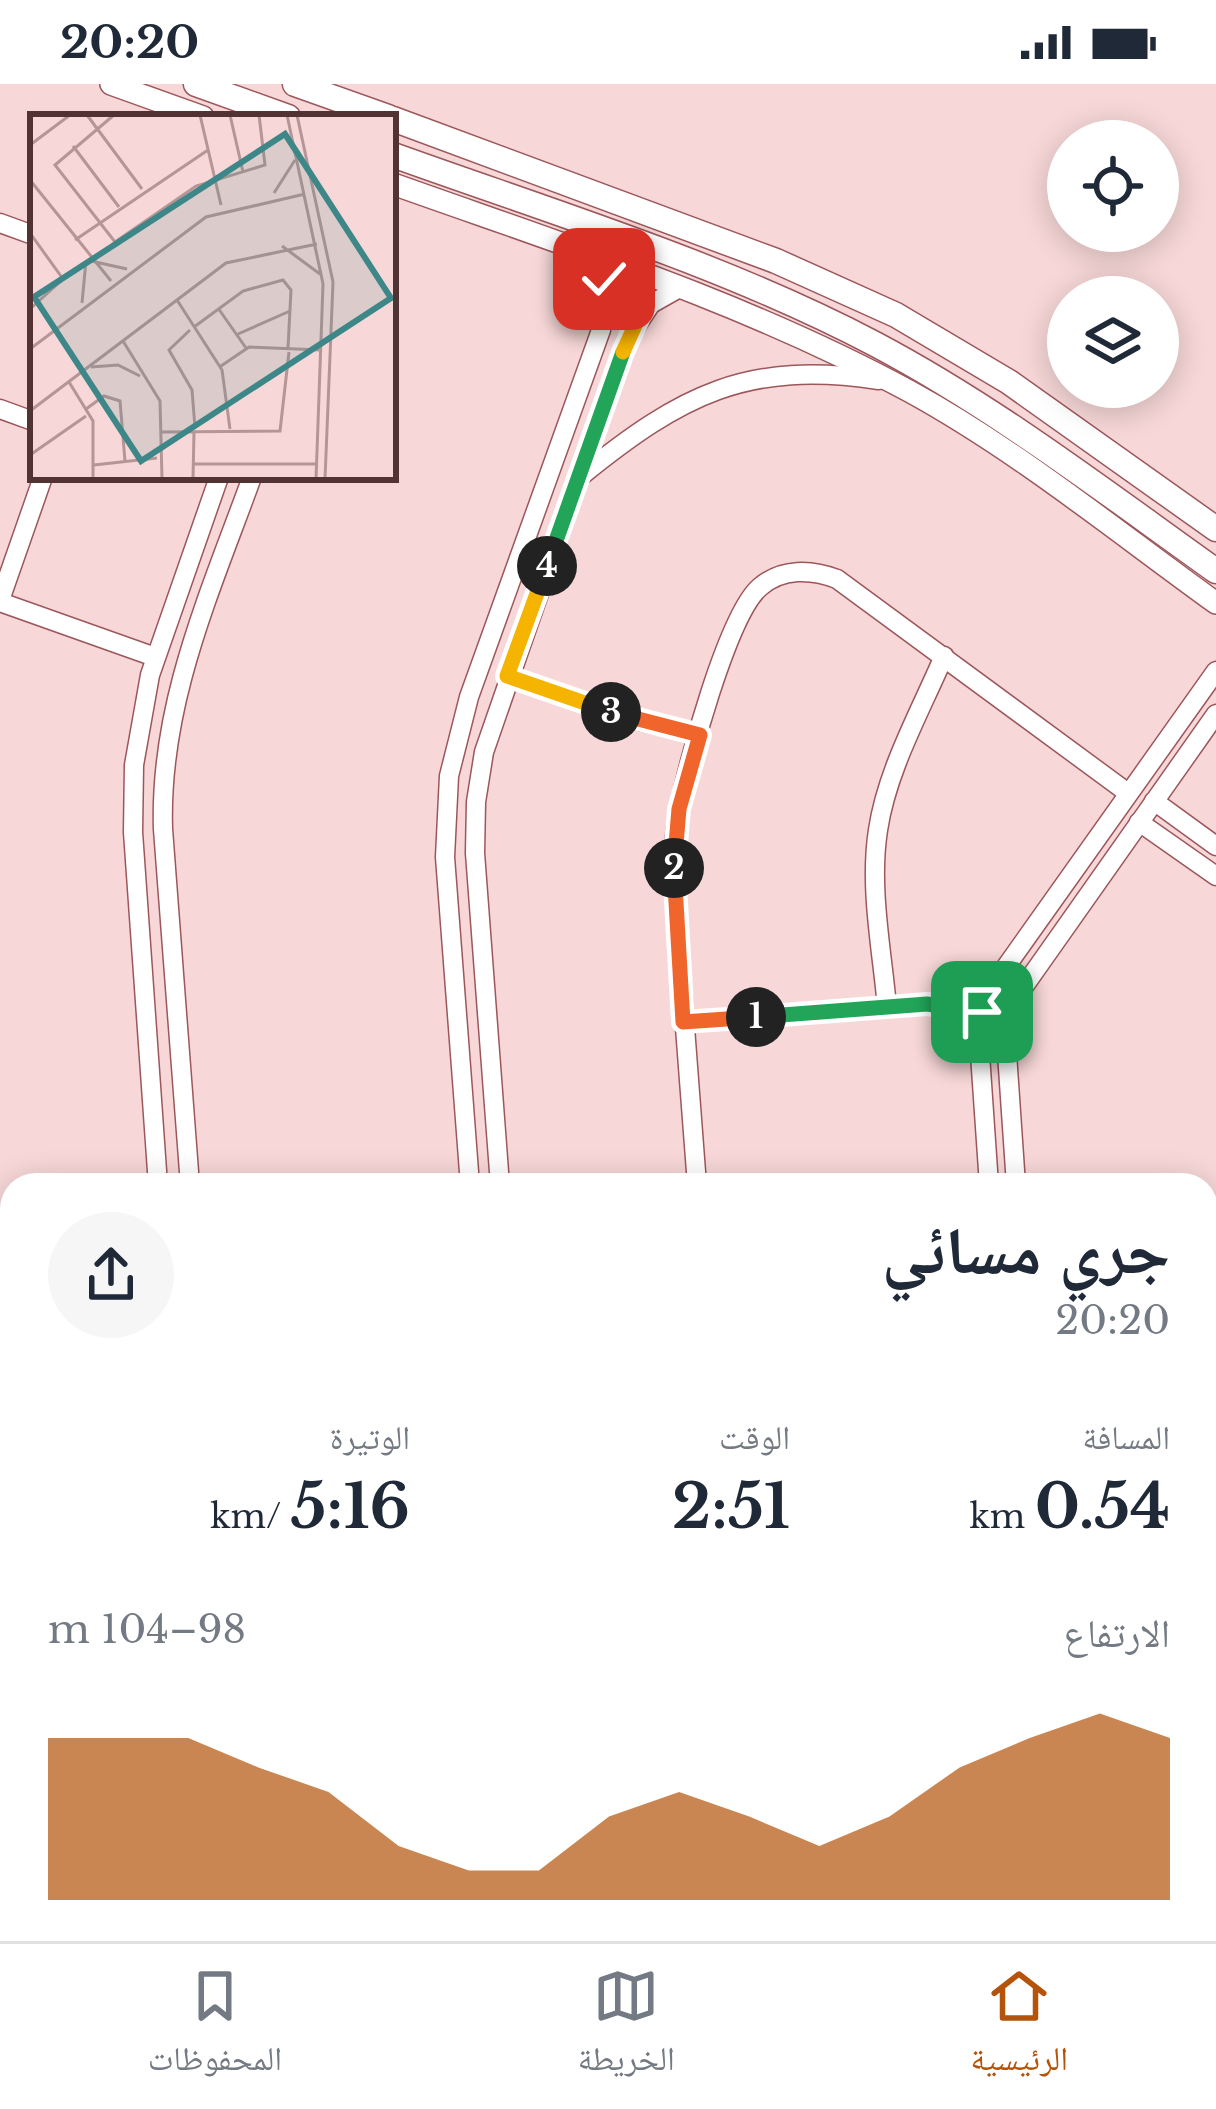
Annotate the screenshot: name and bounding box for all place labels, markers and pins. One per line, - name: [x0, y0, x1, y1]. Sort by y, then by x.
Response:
- pin: [553, 228, 655, 330]
- pin: 4: [517, 536, 577, 596]
- pin: 3: [581, 682, 641, 742]
- pin: 2: [644, 838, 704, 898]
- pin: [931, 961, 1033, 1063]
- pin: 1: [726, 987, 786, 1047]

